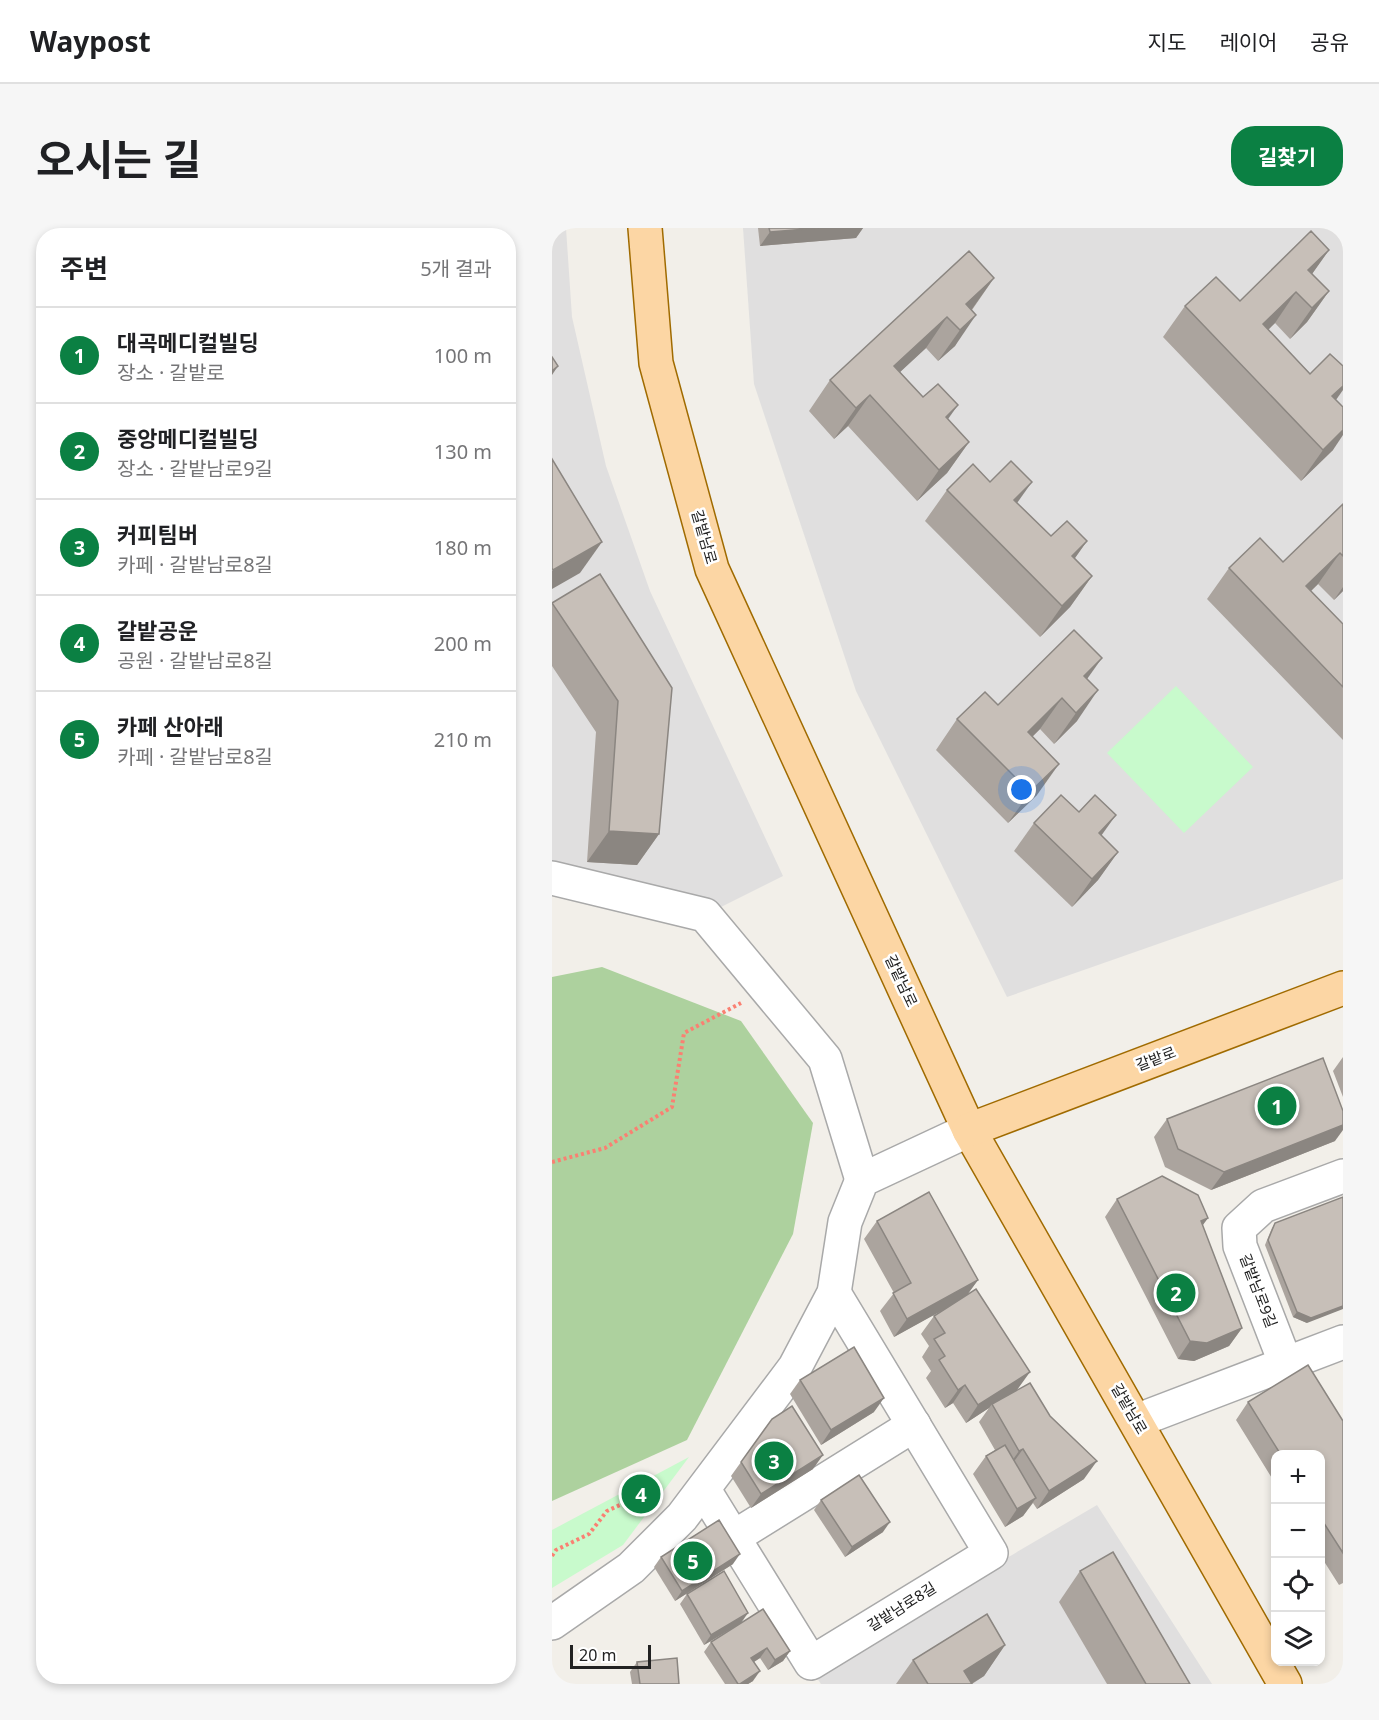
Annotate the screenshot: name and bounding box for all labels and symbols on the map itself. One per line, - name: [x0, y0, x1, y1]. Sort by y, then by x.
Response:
- street label: 갈밭남로: [688, 507, 722, 566]
- your location: [1007, 775, 1036, 804]
- street label: 갈밭남로: [881, 951, 923, 1010]
- street label: 갈밭로: [1133, 1041, 1179, 1075]
- pin: 1: [1258, 1084, 1296, 1128]
- street label: 갈밭남로9길: [1236, 1251, 1282, 1330]
- pin: 2: [1156, 1270, 1196, 1316]
- street label: 갈밭남로: [1107, 1380, 1152, 1437]
- pin: 3: [754, 1438, 794, 1484]
- pin: 4: [622, 1472, 661, 1516]
- pin: 5: [674, 1538, 712, 1584]
- street label: 갈밭남로8길: [863, 1577, 940, 1635]
- scale bar: [570, 1642, 651, 1670]

